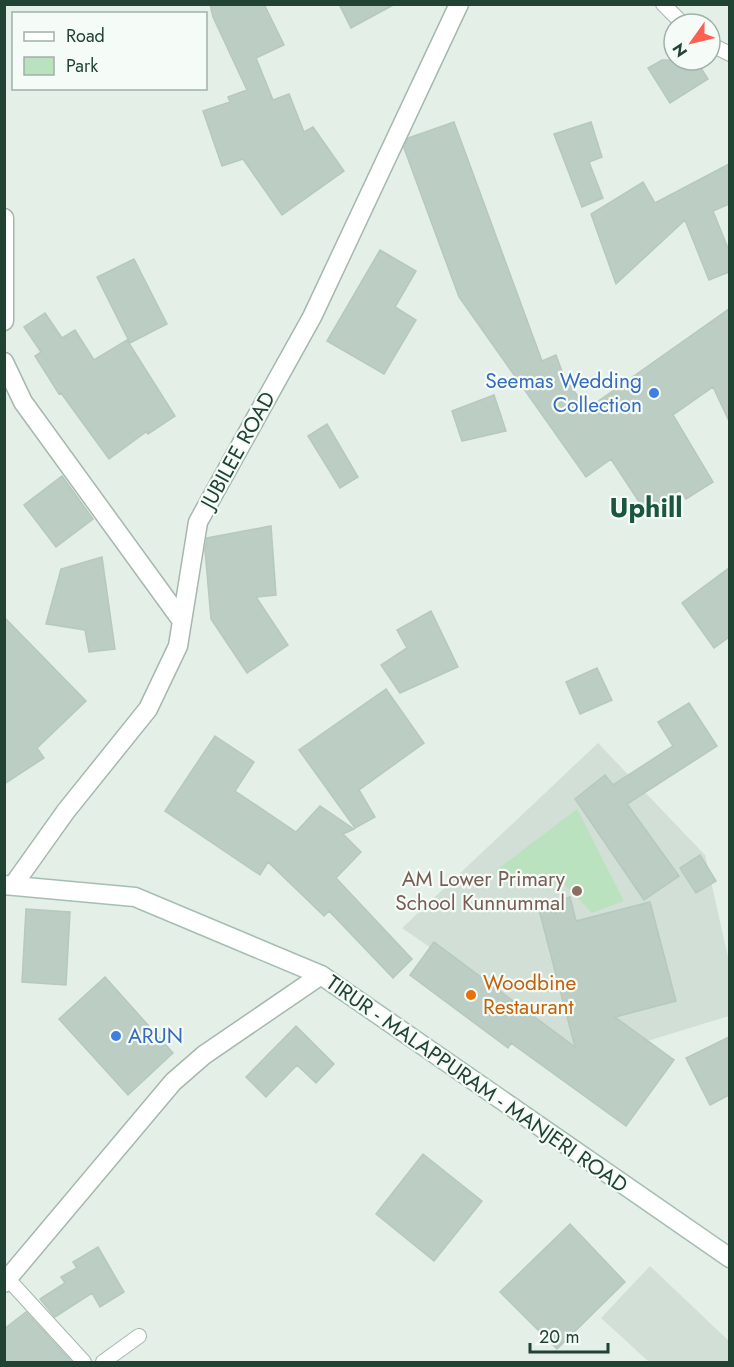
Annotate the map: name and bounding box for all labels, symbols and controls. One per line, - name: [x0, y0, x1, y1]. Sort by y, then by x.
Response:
- legend: [12, 12, 207, 90]
- north arrow: [662, 12, 722, 72]
- text: Road: [66, 23, 105, 49]
- text: N: [667, 38, 693, 62]
- text: Park: [66, 53, 98, 79]
- place label: Seemas Wedding Collection: [485, 366, 642, 420]
- street label: JUBILEE ROAD: [192, 386, 283, 517]
- marker: Seemas Wedding Collection: [647, 386, 661, 400]
- district label: Uphill: [610, 488, 682, 527]
- place label: AM Lower Primary School Kunnummal: [395, 864, 566, 918]
- marker: AM Lower Primary School Kunnummal: [570, 884, 584, 898]
- street label: TIRUR - MALAPPURAM - MANJERI ROAD: [320, 968, 634, 1200]
- place label: Woodbine Restaurant: [483, 968, 576, 1022]
- marker: Woodbine Restaurant: [464, 988, 478, 1002]
- place label: ARUN: [128, 1021, 183, 1051]
- marker: ARUN: [109, 1029, 123, 1043]
- scale bar: [530, 1316, 608, 1354]
- text: 20 m: [539, 1324, 579, 1350]

